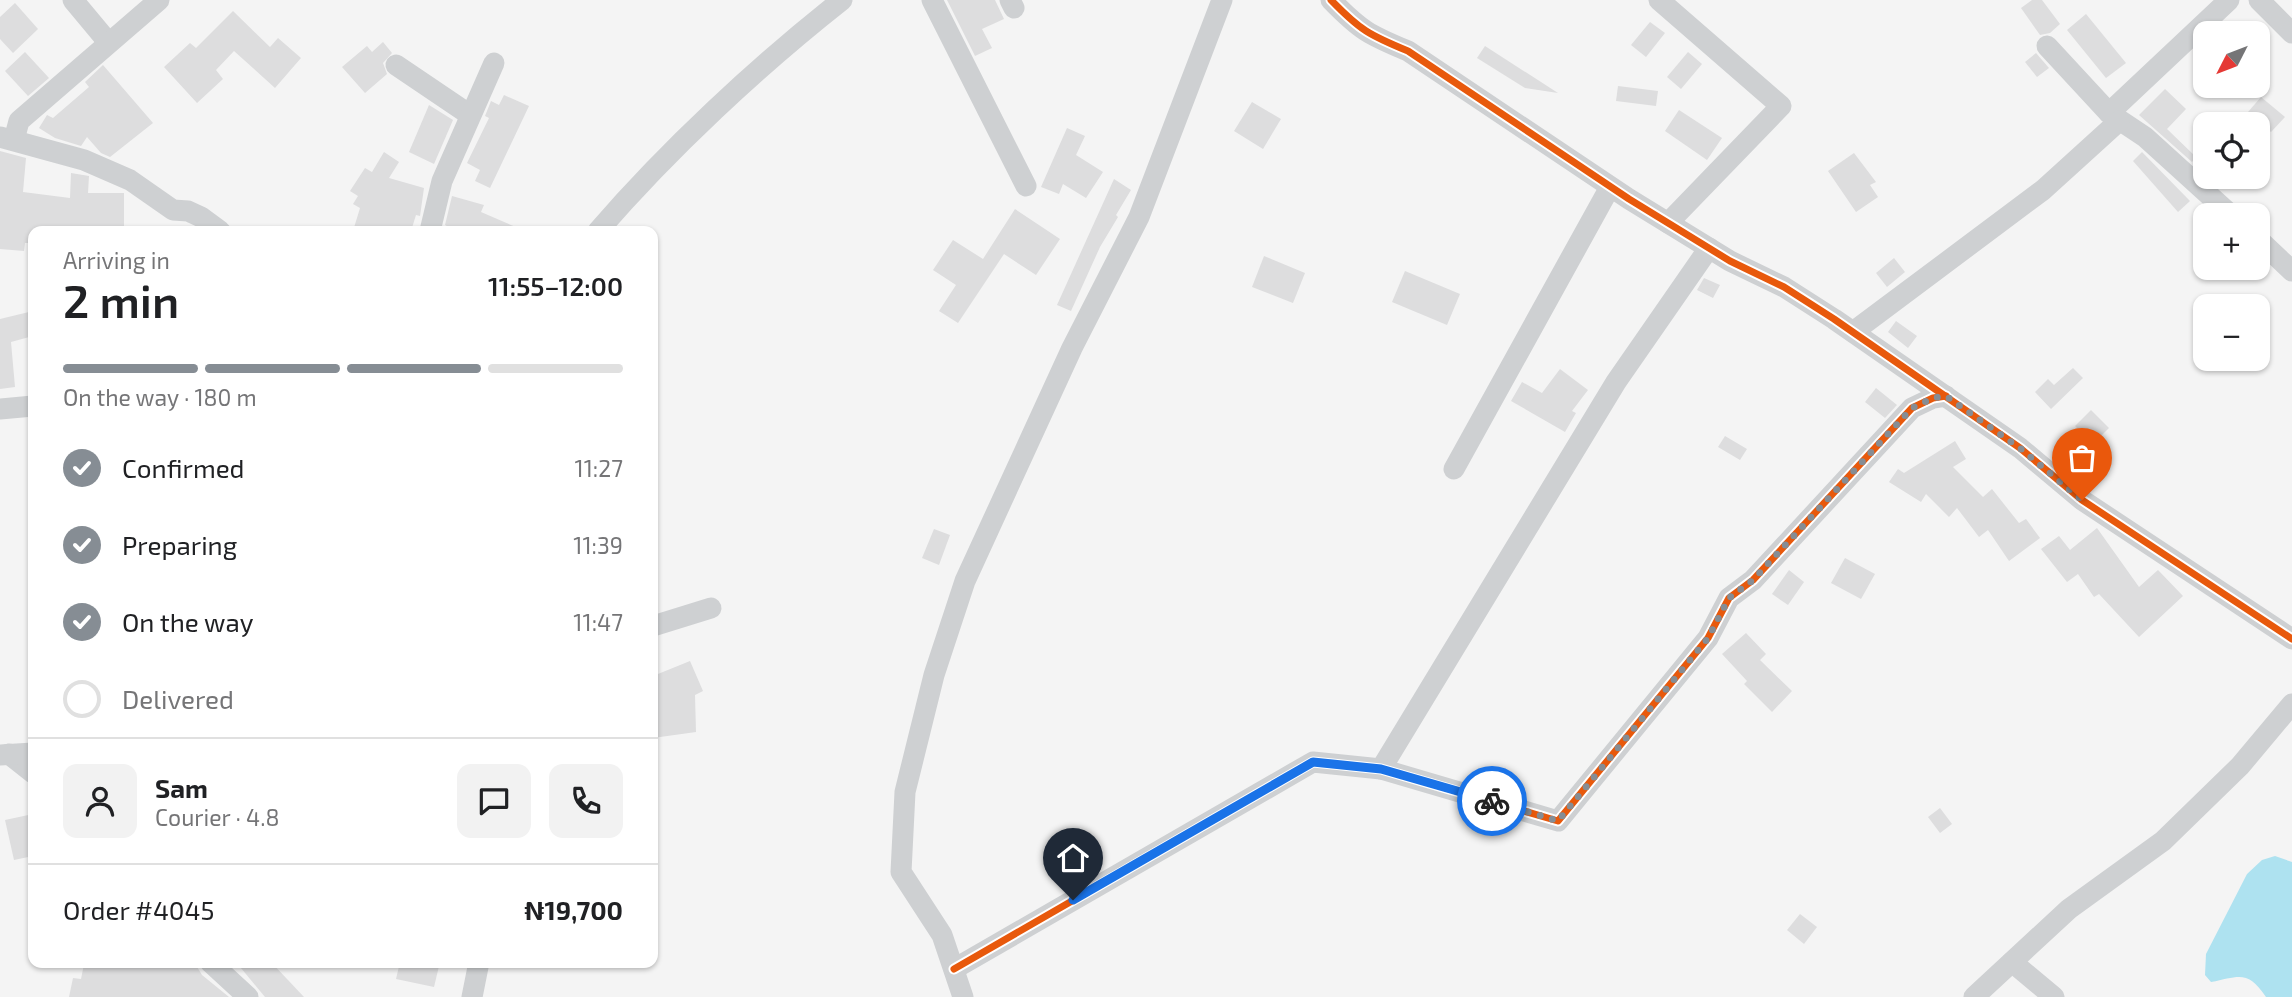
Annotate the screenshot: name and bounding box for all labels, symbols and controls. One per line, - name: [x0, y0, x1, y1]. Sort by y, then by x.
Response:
- north arrow: [2193, 21, 2270, 98]
- map controls: [2193, 21, 2270, 371]
- button: locate: [2193, 112, 2270, 189]
- button: +: [2193, 203, 2270, 280]
- text: Arriving in: [63, 246, 170, 274]
- text: 11:55–12:00: [488, 270, 623, 301]
- text: 2 min: [63, 272, 179, 327]
- button: −: [2193, 294, 2270, 371]
- text: On the way · 180 m: [63, 383, 257, 411]
- pin: [2052, 428, 2112, 500]
- icon: bag: [2063, 439, 2101, 477]
- icon: check: [63, 449, 101, 487]
- text: Confirmed: [122, 452, 245, 483]
- text: 11:27: [575, 454, 623, 482]
- icon: check: [63, 526, 101, 564]
- text: Preparing: [122, 529, 237, 560]
- text: 11:39: [573, 531, 623, 559]
- icon: check: [63, 603, 101, 641]
- text: On the way: [122, 606, 253, 637]
- text: 11:47: [573, 608, 623, 636]
- text: Delivered: [122, 683, 234, 714]
- button: person: [63, 764, 137, 838]
- button: chat: [457, 764, 531, 838]
- button: phone: [549, 764, 623, 838]
- courier: [1457, 766, 1527, 836]
- text: Sam: [155, 772, 208, 803]
- icon: bike: [1473, 782, 1511, 820]
- text: Courier · 4.8: [155, 803, 279, 831]
- pin: [1043, 828, 1103, 900]
- icon: home: [1054, 839, 1092, 877]
- text: Order #4045: [63, 894, 214, 925]
- text: ₦19,700: [524, 894, 623, 925]

